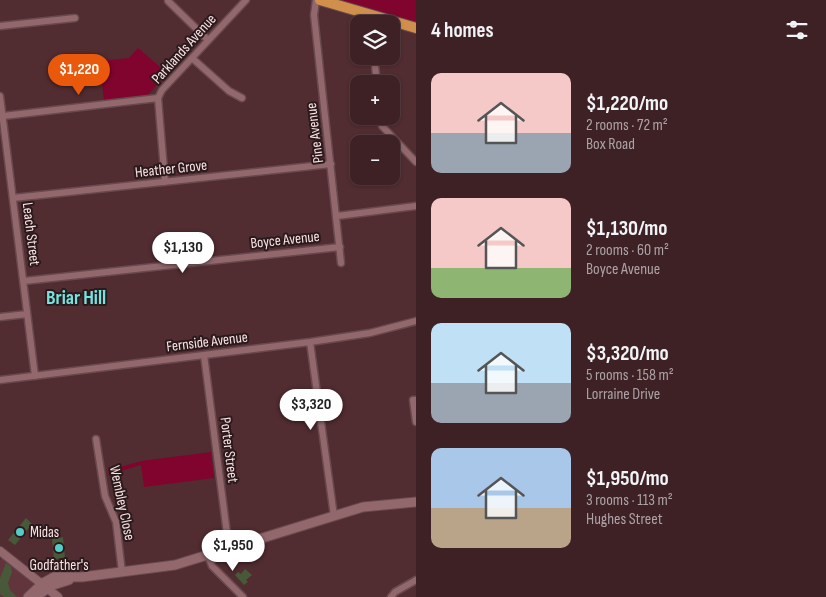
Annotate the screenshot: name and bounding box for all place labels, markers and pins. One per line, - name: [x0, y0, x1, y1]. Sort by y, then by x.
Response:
- pin: $1,220: [38, 54, 120, 96]
- pin: $1,130: [142, 232, 224, 274]
- pin: $3,320: [270, 388, 352, 431]
- place label: Midas: [30, 523, 59, 542]
- marker: Midas: [14, 526, 26, 538]
- pin: $1,950: [192, 530, 274, 572]
- marker: Godfather's: [53, 542, 65, 554]
- place label: Godfather's: [29, 556, 89, 575]

